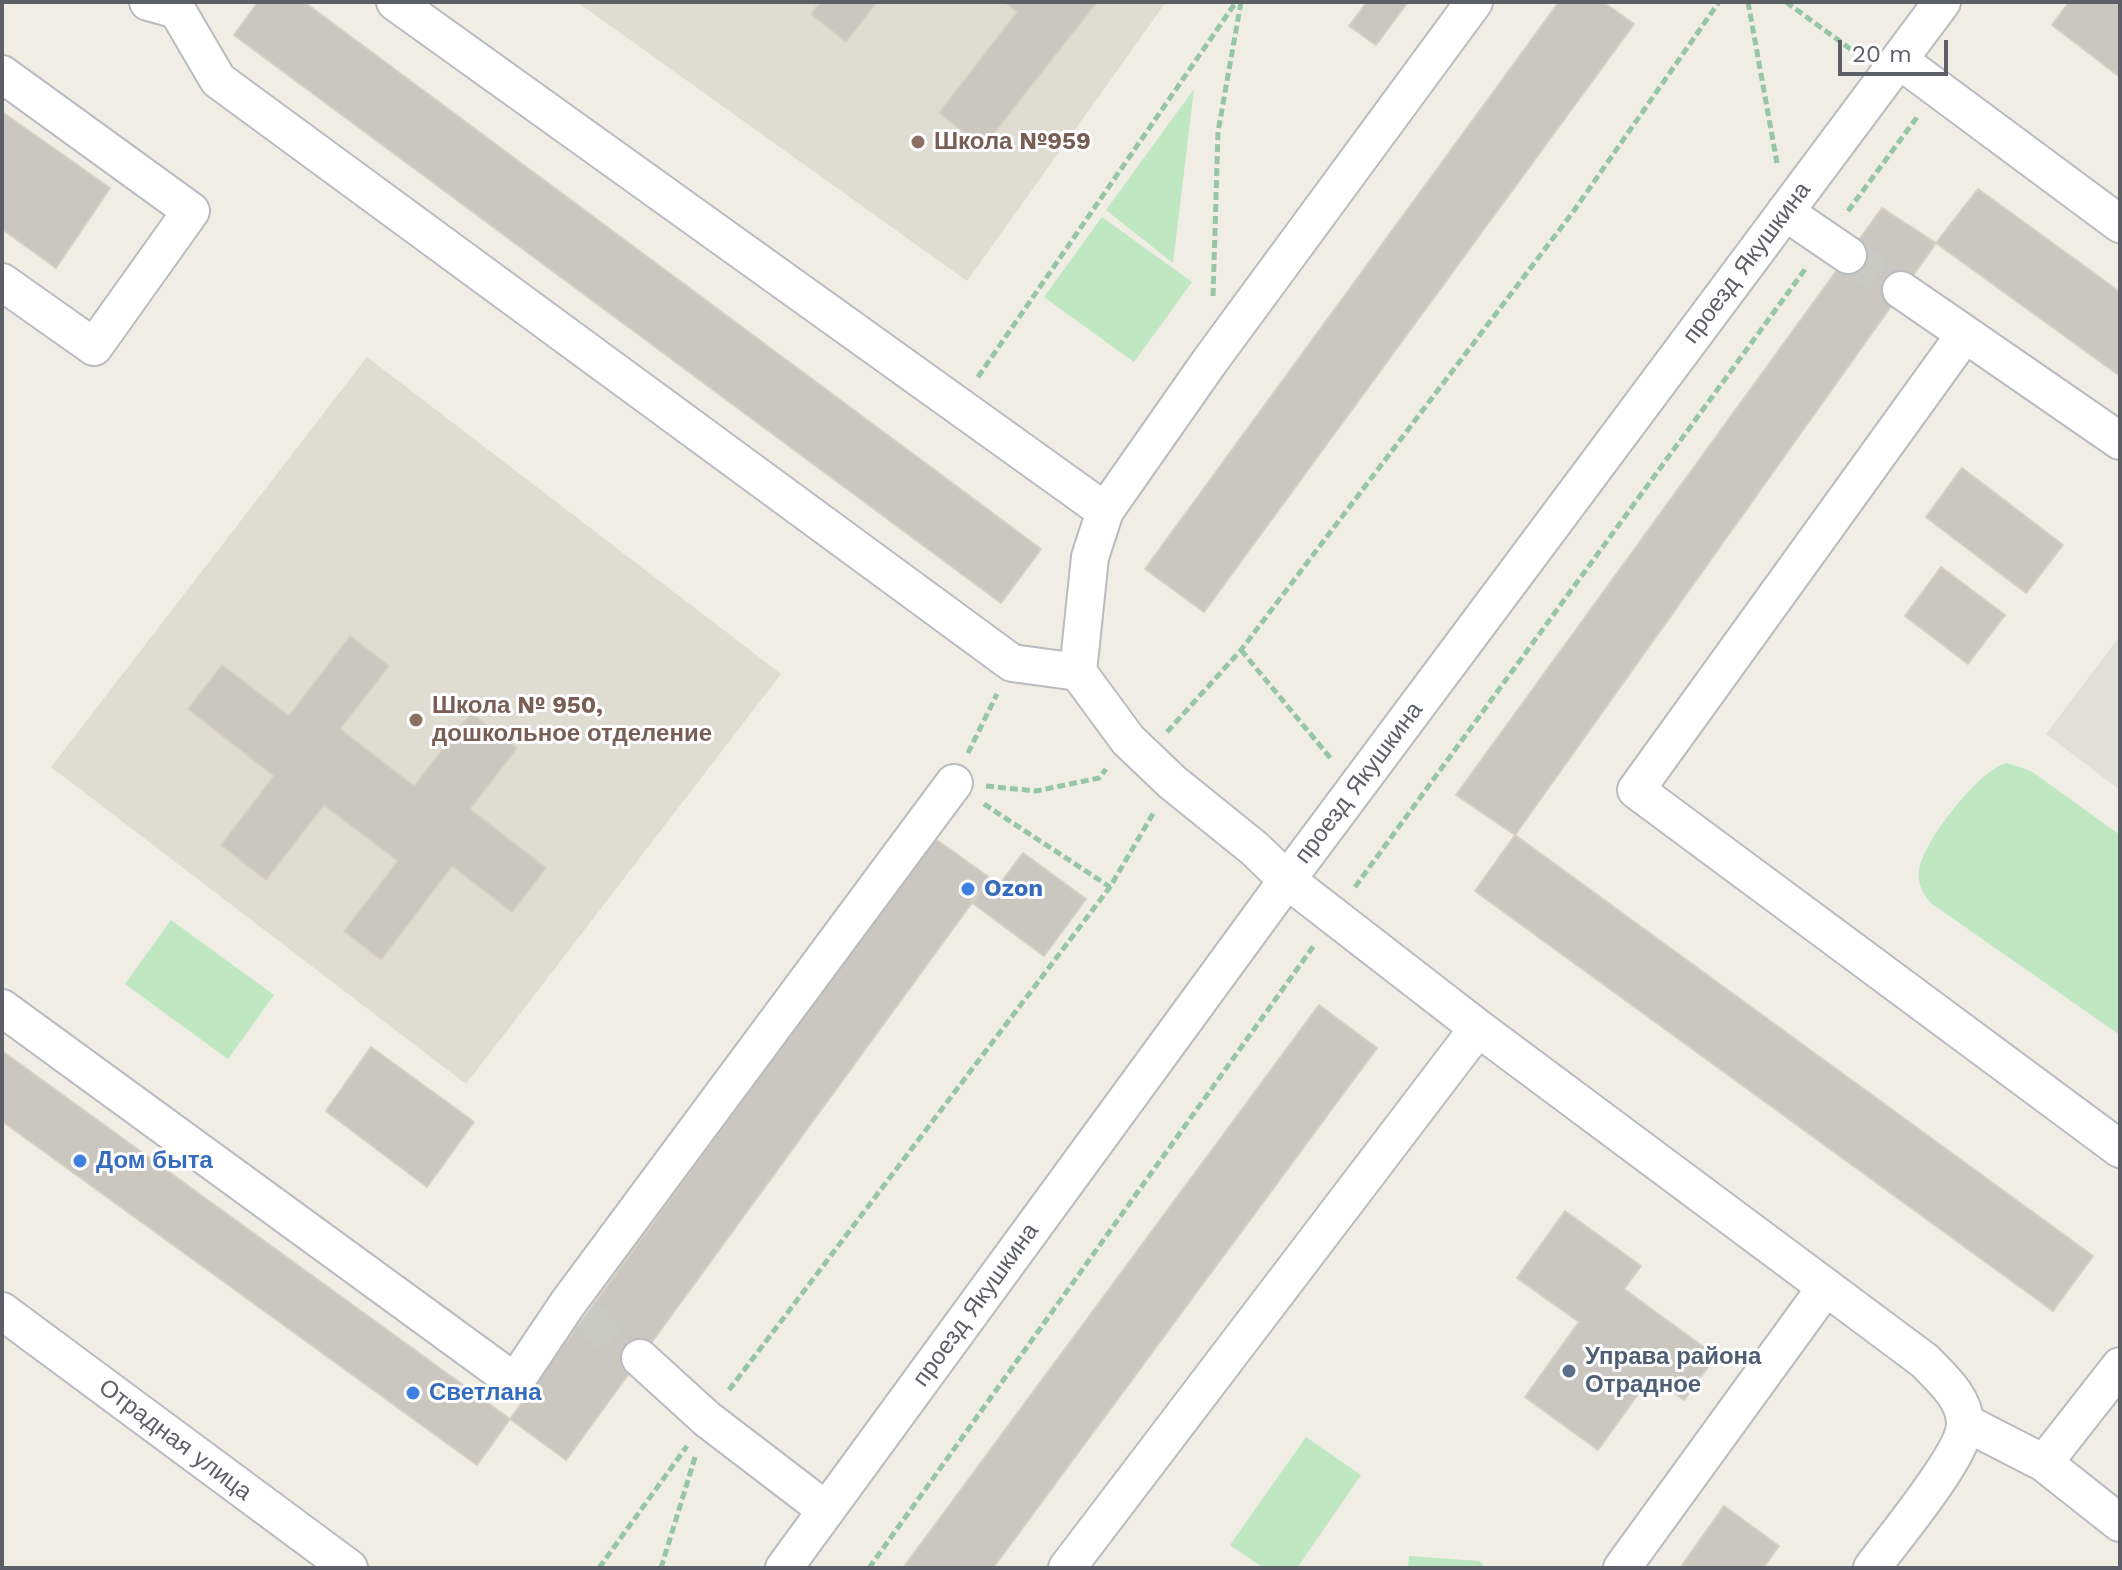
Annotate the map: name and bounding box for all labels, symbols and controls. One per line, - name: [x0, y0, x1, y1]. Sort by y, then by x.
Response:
- scale bar: [1842, 24, 1952, 74]
- text: 20 m: [1852, 40, 1912, 68]
- place label: Школа №959: [934, 128, 1091, 156]
- marker: Школа №959: [909, 133, 927, 151]
- street label: проезд Якушкина: [1677, 176, 1817, 350]
- place label: Школа № 950, дошкольное отделение: [432, 692, 712, 748]
- street label: проезд Якушкина: [1289, 696, 1429, 870]
- marker: Школа № 950, дошкольное отделение: [407, 711, 425, 729]
- place label: Ozon: [984, 875, 1043, 903]
- marker: Ozon: [959, 880, 977, 898]
- place label: Дом быта: [96, 1147, 213, 1175]
- marker: Дом быта: [71, 1152, 89, 1170]
- street label: проезд Якушкина: [907, 1218, 1045, 1392]
- place label: Управа района Отрадное: [1585, 1343, 1761, 1399]
- marker: Управа района Отрадное: [1560, 1362, 1578, 1380]
- street label: Отрадная улица: [93, 1373, 257, 1507]
- place label: Светлана: [429, 1379, 542, 1407]
- marker: Светлана: [404, 1384, 422, 1402]

